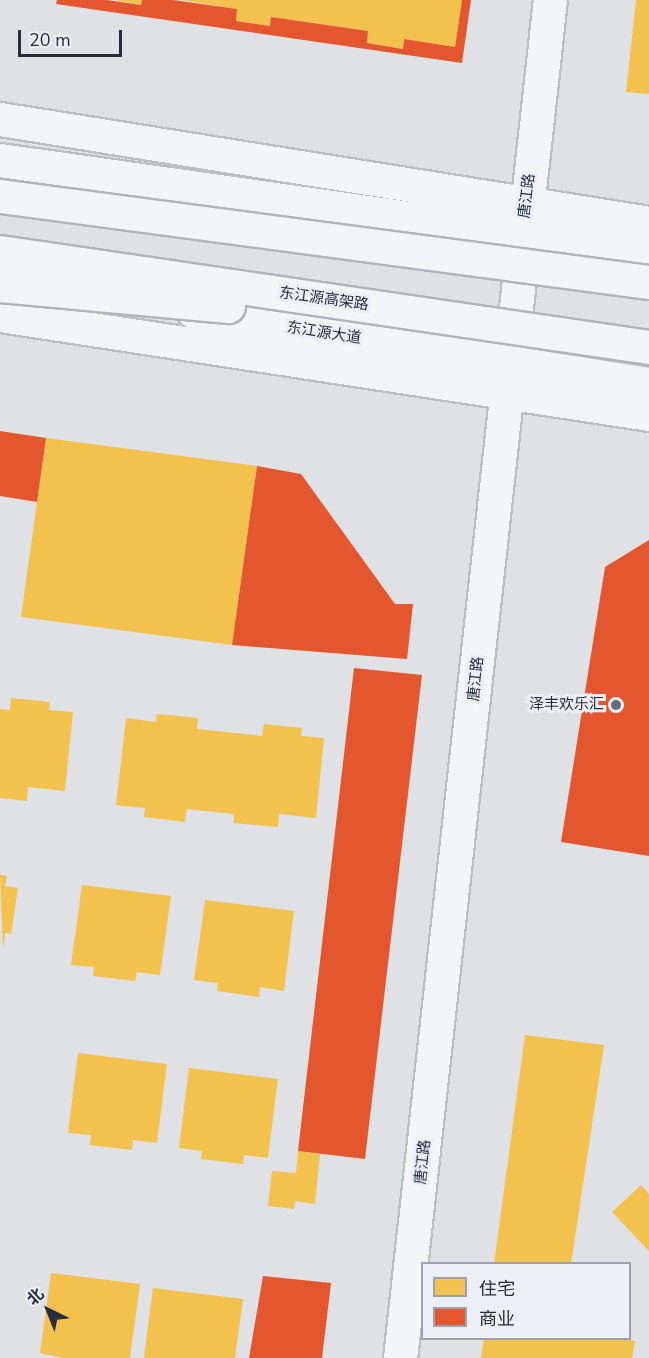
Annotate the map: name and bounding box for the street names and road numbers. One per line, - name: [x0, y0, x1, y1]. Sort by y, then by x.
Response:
- street label: 唐江路: [515, 173, 539, 219]
- street label: 东江源高架路: [278, 284, 370, 314]
- street label: 东江源大道: [286, 318, 362, 348]
- street label: 唐江路: [465, 656, 487, 702]
- street label: 唐江路: [412, 1139, 434, 1185]

